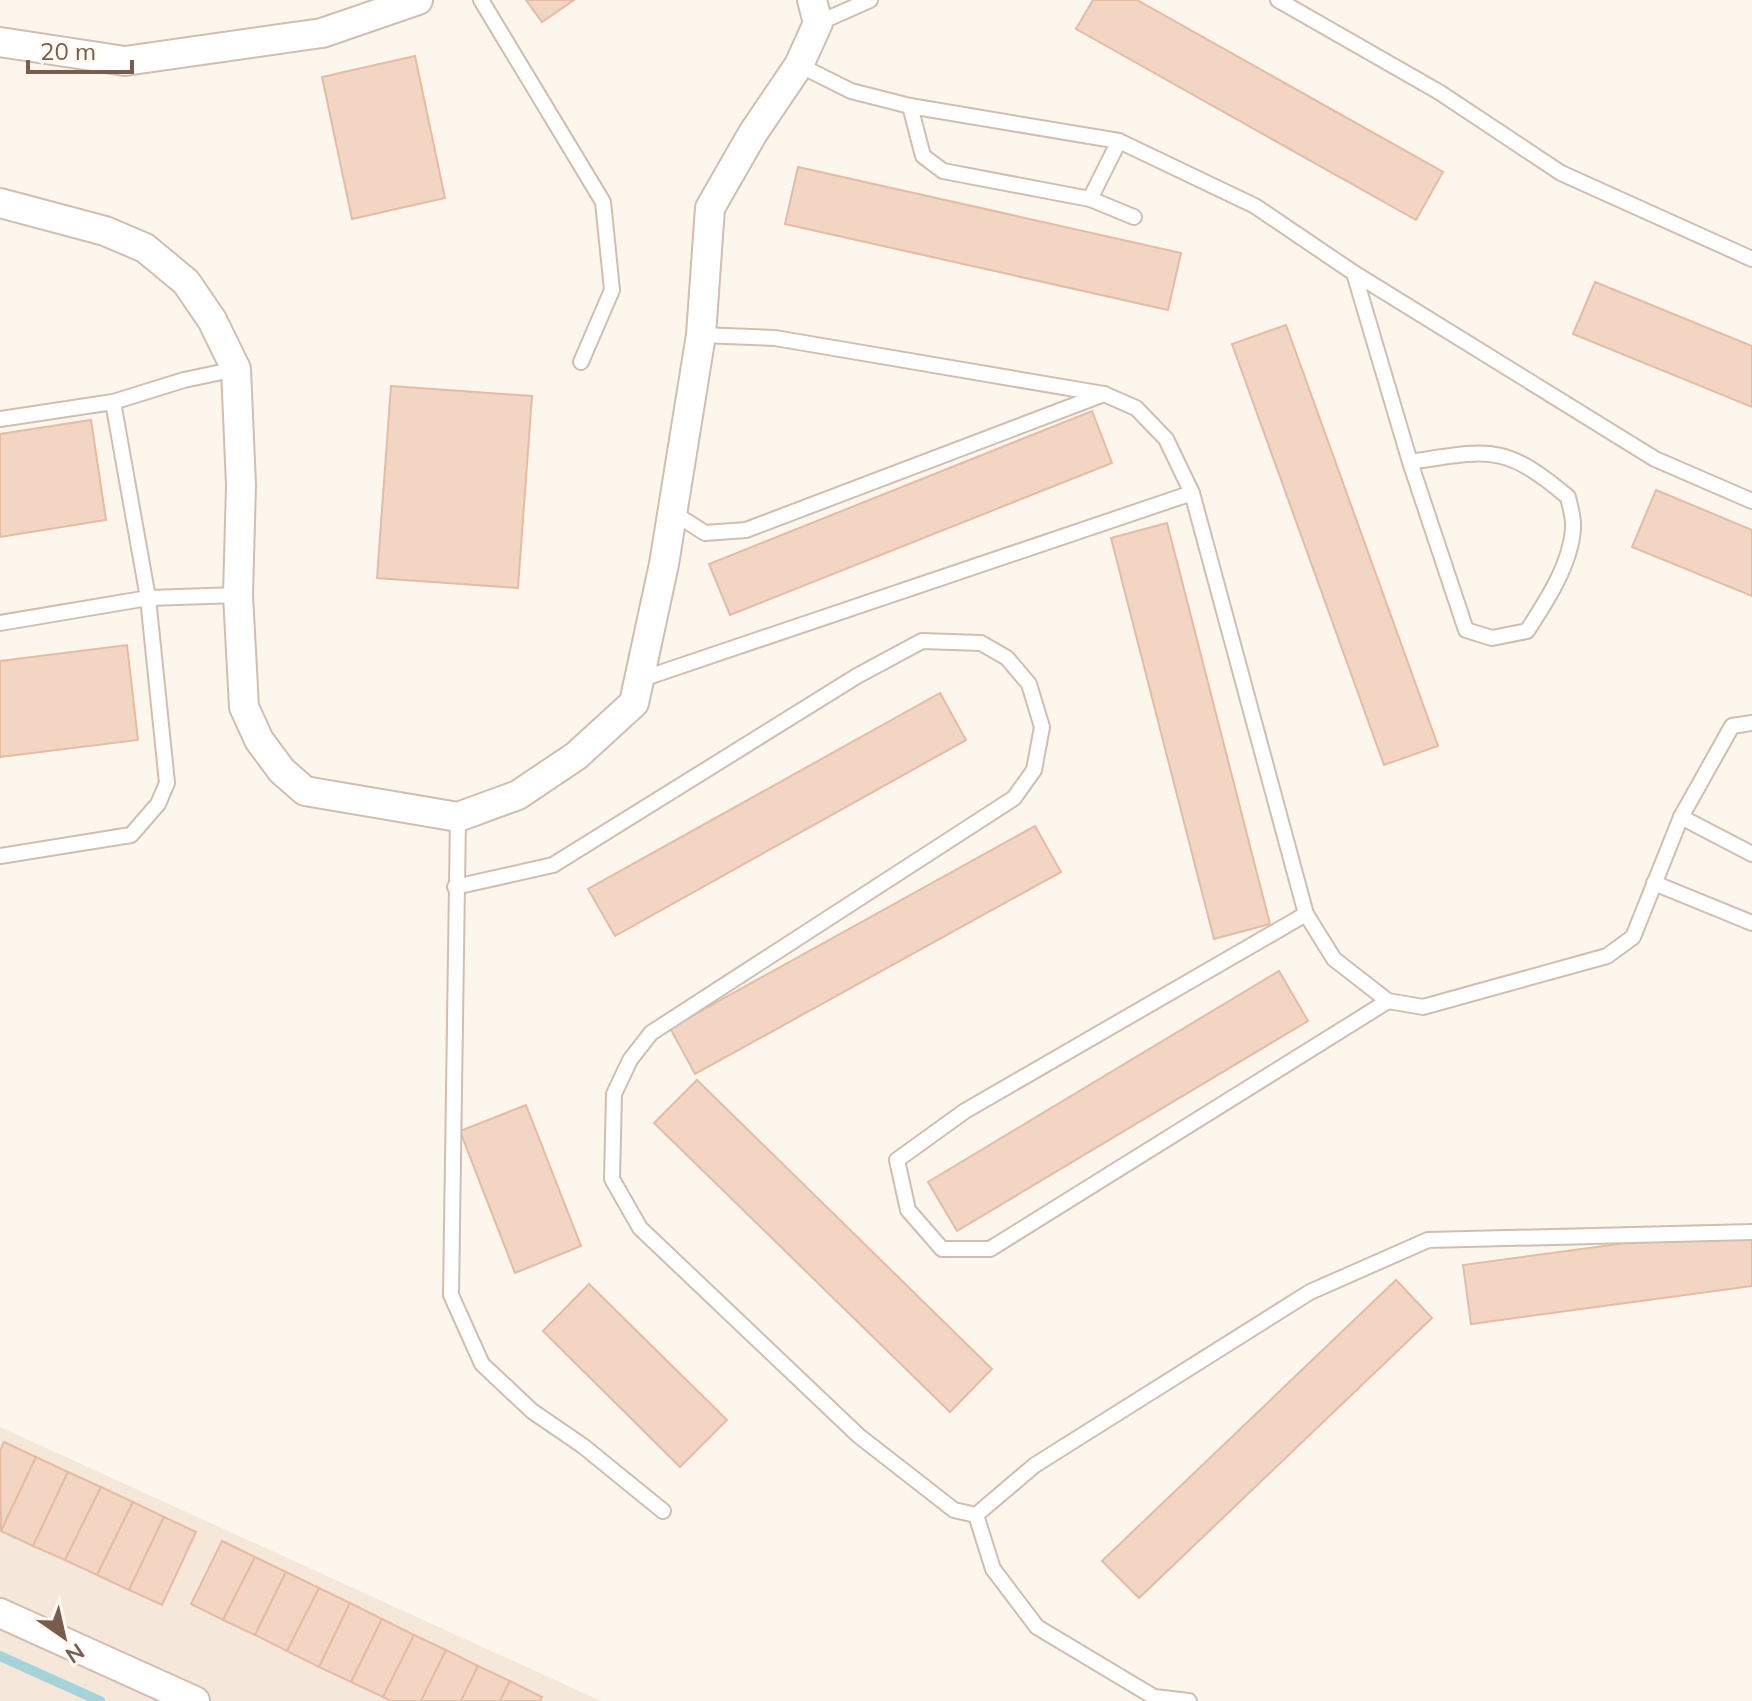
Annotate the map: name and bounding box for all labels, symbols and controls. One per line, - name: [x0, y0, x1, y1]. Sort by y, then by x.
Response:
- scale bar: [28, 24, 132, 74]
- text: 20 m: [40, 36, 96, 66]
- north arrow: [24, 1597, 104, 1677]
- text: N: [60, 1637, 90, 1670]

